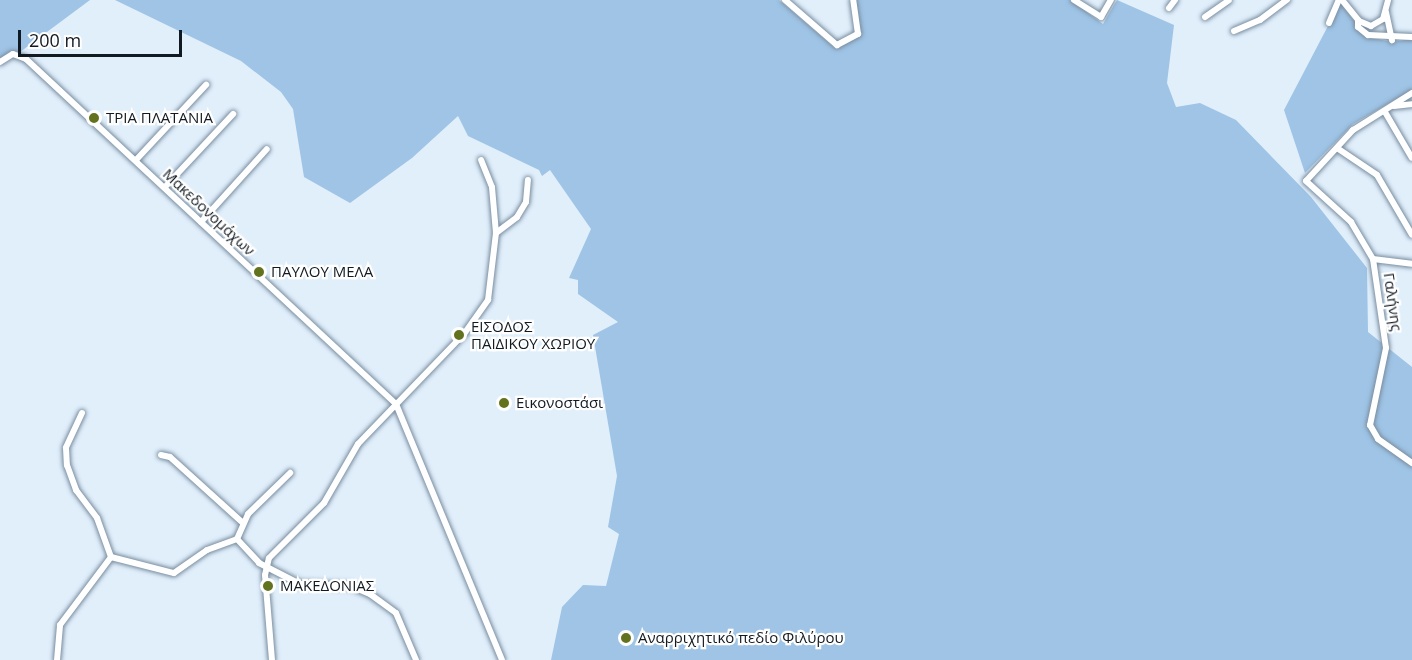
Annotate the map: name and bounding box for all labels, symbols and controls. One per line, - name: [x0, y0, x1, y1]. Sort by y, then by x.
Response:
- scale bar: [21, 18, 184, 56]
- text: 200 m: [29, 28, 81, 52]
- place label: ΤΡΙΑ ΠΛΑΤΑΝΙΑ: [106, 109, 213, 127]
- marker: ΤΡΙΑ ΠΛΑΤΑΝΙΑ: [87, 111, 101, 125]
- street label: Μακεδονομάχων: [159, 165, 259, 259]
- place label: ΠΑΥΛΟΥ ΜΕΛΑ: [271, 263, 373, 281]
- marker: ΠΑΥΛΟΥ ΜΕΛΑ: [252, 265, 266, 279]
- street label: Γαλήνης: [1380, 272, 1406, 332]
- place label: ΕΙΣΟΔΟΣ ΠΑΙΔΙΚΟΥ ΧΩΡΙΟΥ: [471, 317, 595, 352]
- marker: ΕΙΣΟΔΟΣ ΠΑΙΔΙΚΟΥ ΧΩΡΙΟΥ: [452, 328, 466, 342]
- place label: Εικονοστάσι: [516, 394, 603, 412]
- marker: Εικονοστάσι: [497, 396, 511, 410]
- place label: ΜΑΚΕΔΟΝΙΑΣ: [280, 577, 374, 595]
- marker: ΜΑΚΕΔΟΝΙΑΣ: [261, 579, 275, 593]
- place label: Αναρριχητικό πεδίο Φιλύρου: [638, 629, 844, 647]
- marker: Αναρριχητικό πεδίο Φιλύρου: [619, 631, 633, 645]

